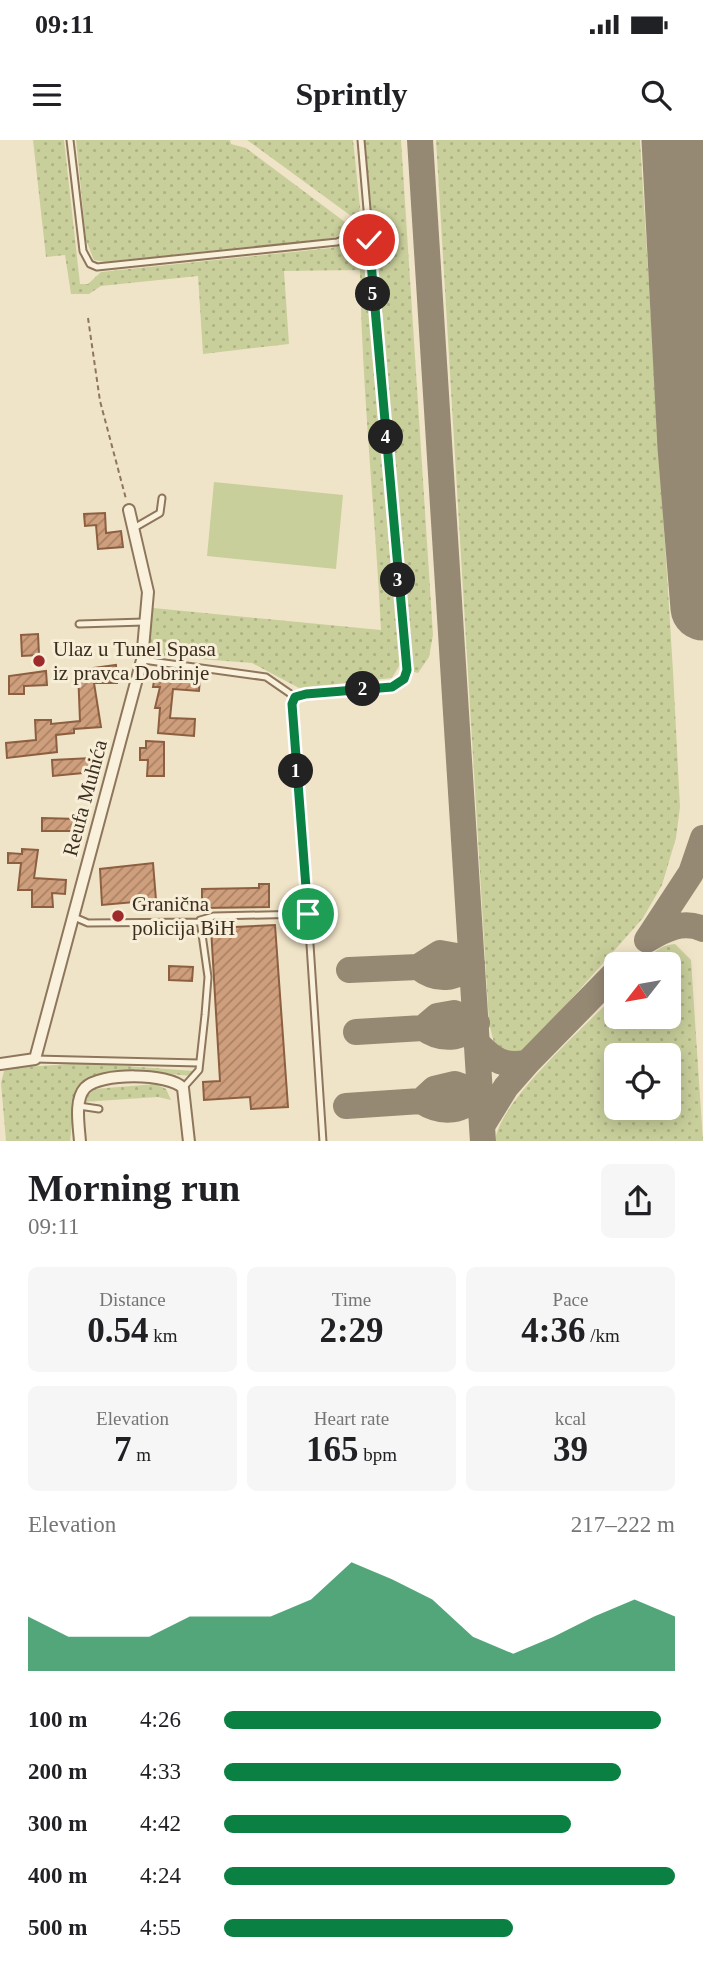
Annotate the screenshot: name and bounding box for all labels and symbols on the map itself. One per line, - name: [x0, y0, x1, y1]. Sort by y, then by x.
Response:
- pin: [339, 210, 399, 270]
- pin: 5: [356, 276, 390, 312]
- pin: 4: [368, 420, 404, 454]
- pin: 3: [380, 562, 416, 598]
- place label: Ulaz u Tunel Spasa iz pravca Dobrinje: [53, 637, 216, 685]
- marker: Ulaz u Tunel Spasa iz pravca Dobrinje: [31, 653, 47, 669]
- pin: 2: [346, 672, 380, 706]
- street label: Reufa Muhića: [58, 737, 112, 859]
- pin: 1: [278, 754, 314, 788]
- pin: [278, 884, 338, 944]
- place label: Granična policija BiH: [132, 892, 235, 940]
- marker: Granična policija BiH: [110, 908, 126, 924]
- north arrow: [604, 952, 681, 1029]

